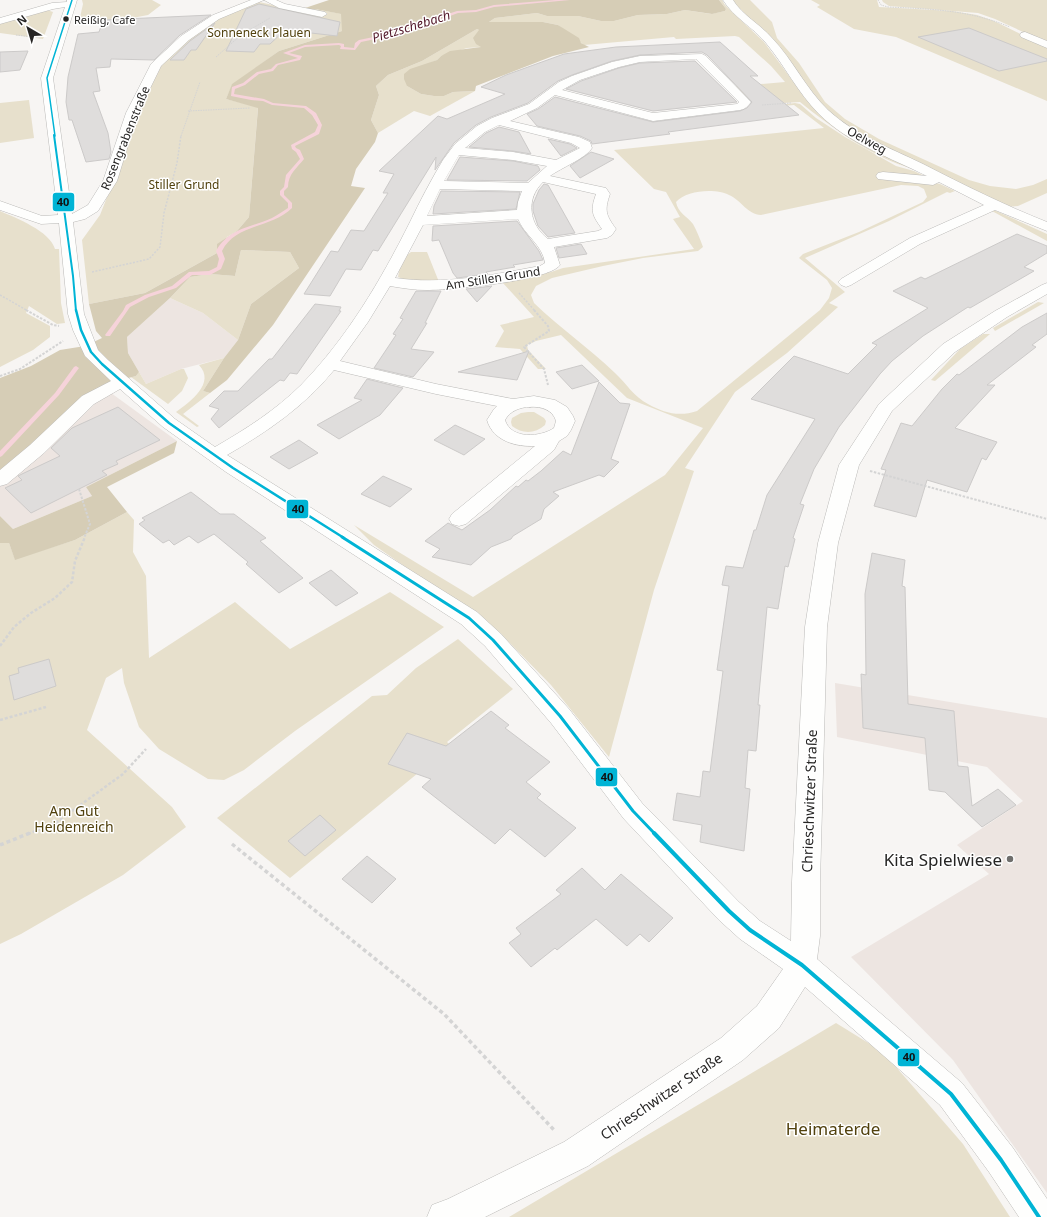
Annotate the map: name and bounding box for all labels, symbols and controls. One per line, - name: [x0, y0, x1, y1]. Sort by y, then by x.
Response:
- water label: Pietzschebach: [370, 6, 452, 46]
- north arrow: [8, 8, 48, 48]
- text: N: [13, 11, 30, 28]
- place label: Reißig, Cafe: [74, 12, 135, 27]
- marker: Reißig, Cafe: [61, 14, 71, 24]
- park label: Sonneneck Plauen: [207, 24, 311, 41]
- street label: Rosengrabenstraße: [96, 83, 154, 193]
- street label: Oelweg: [844, 122, 890, 158]
- park label: Stiller Grund: [149, 176, 219, 193]
- line badge: 40: [52, 192, 75, 212]
- text: 40: [57, 194, 69, 209]
- street label: Am Stillen Grund: [445, 262, 541, 294]
- line badge: 40: [286, 499, 309, 519]
- text: 40: [292, 501, 304, 516]
- street label: Chrieschwitzer Straße: [797, 729, 821, 873]
- line badge: 40: [595, 767, 618, 787]
- text: 40: [601, 769, 613, 784]
- park label: Am Gut Heidenreich: [34, 801, 114, 836]
- place label: Kita Spielwiese: [884, 848, 1002, 871]
- marker: Kita Spielwiese: [1005, 854, 1015, 864]
- street label: Chrieschwitzer Straße: [596, 1048, 726, 1144]
- line badge: 40: [897, 1048, 920, 1067]
- text: 40: [903, 1049, 915, 1064]
- park label: Heimaterde: [786, 1117, 880, 1140]

